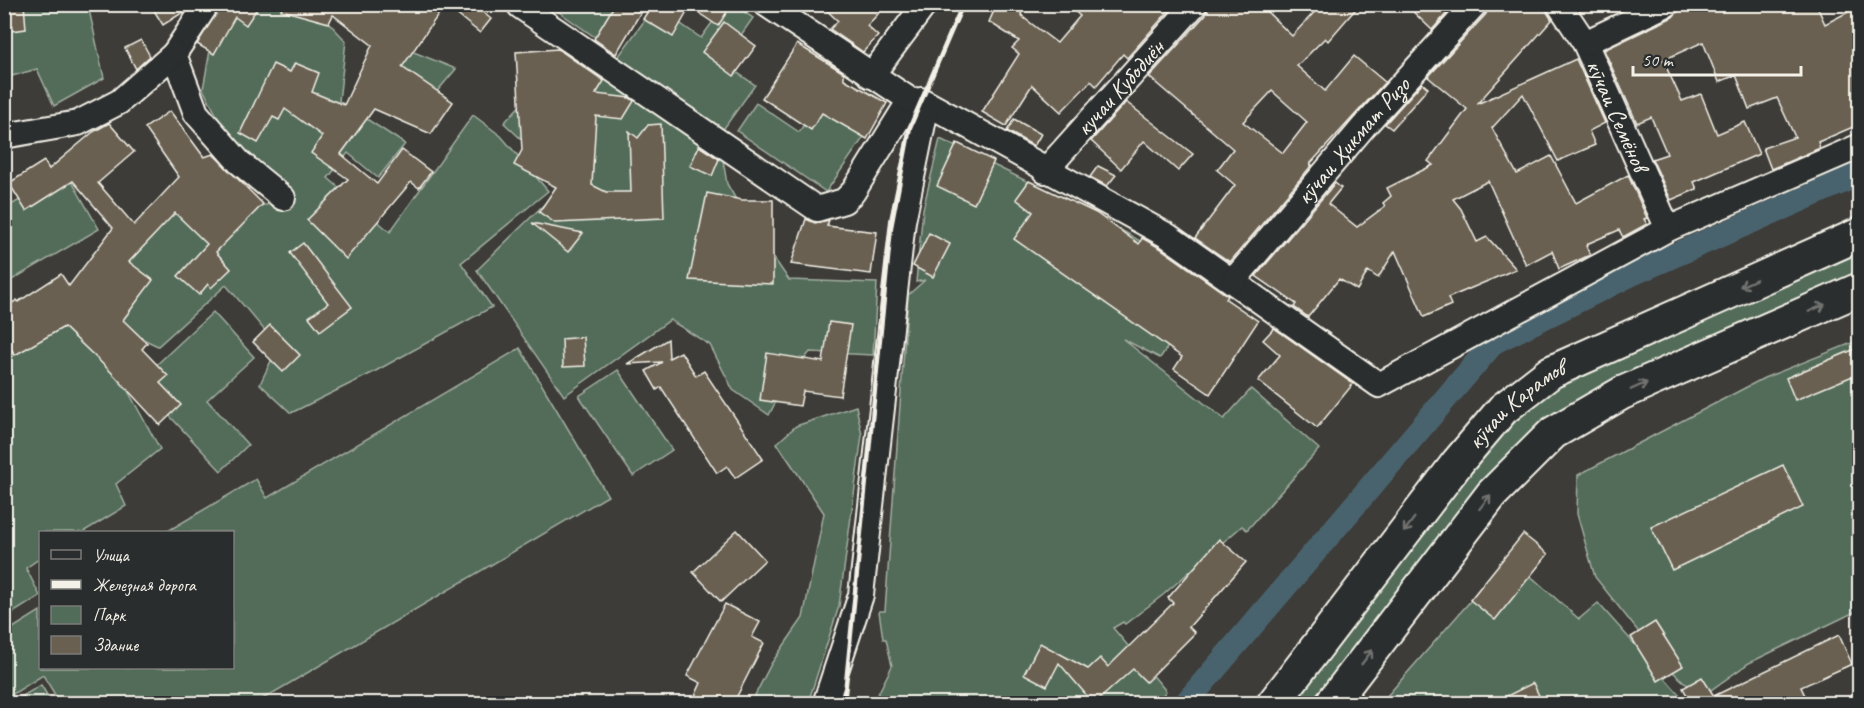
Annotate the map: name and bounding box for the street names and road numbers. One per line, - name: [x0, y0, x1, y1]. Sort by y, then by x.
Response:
- street label: кучаи Кубодиён: [1069, 32, 1172, 142]
- street label: кӯчаи Семёнов: [1579, 55, 1657, 180]
- street label: кӯчаи Ҳикмат Ризо: [1289, 69, 1417, 211]
- street label: кӯчаи Карамов: [1460, 350, 1575, 456]

